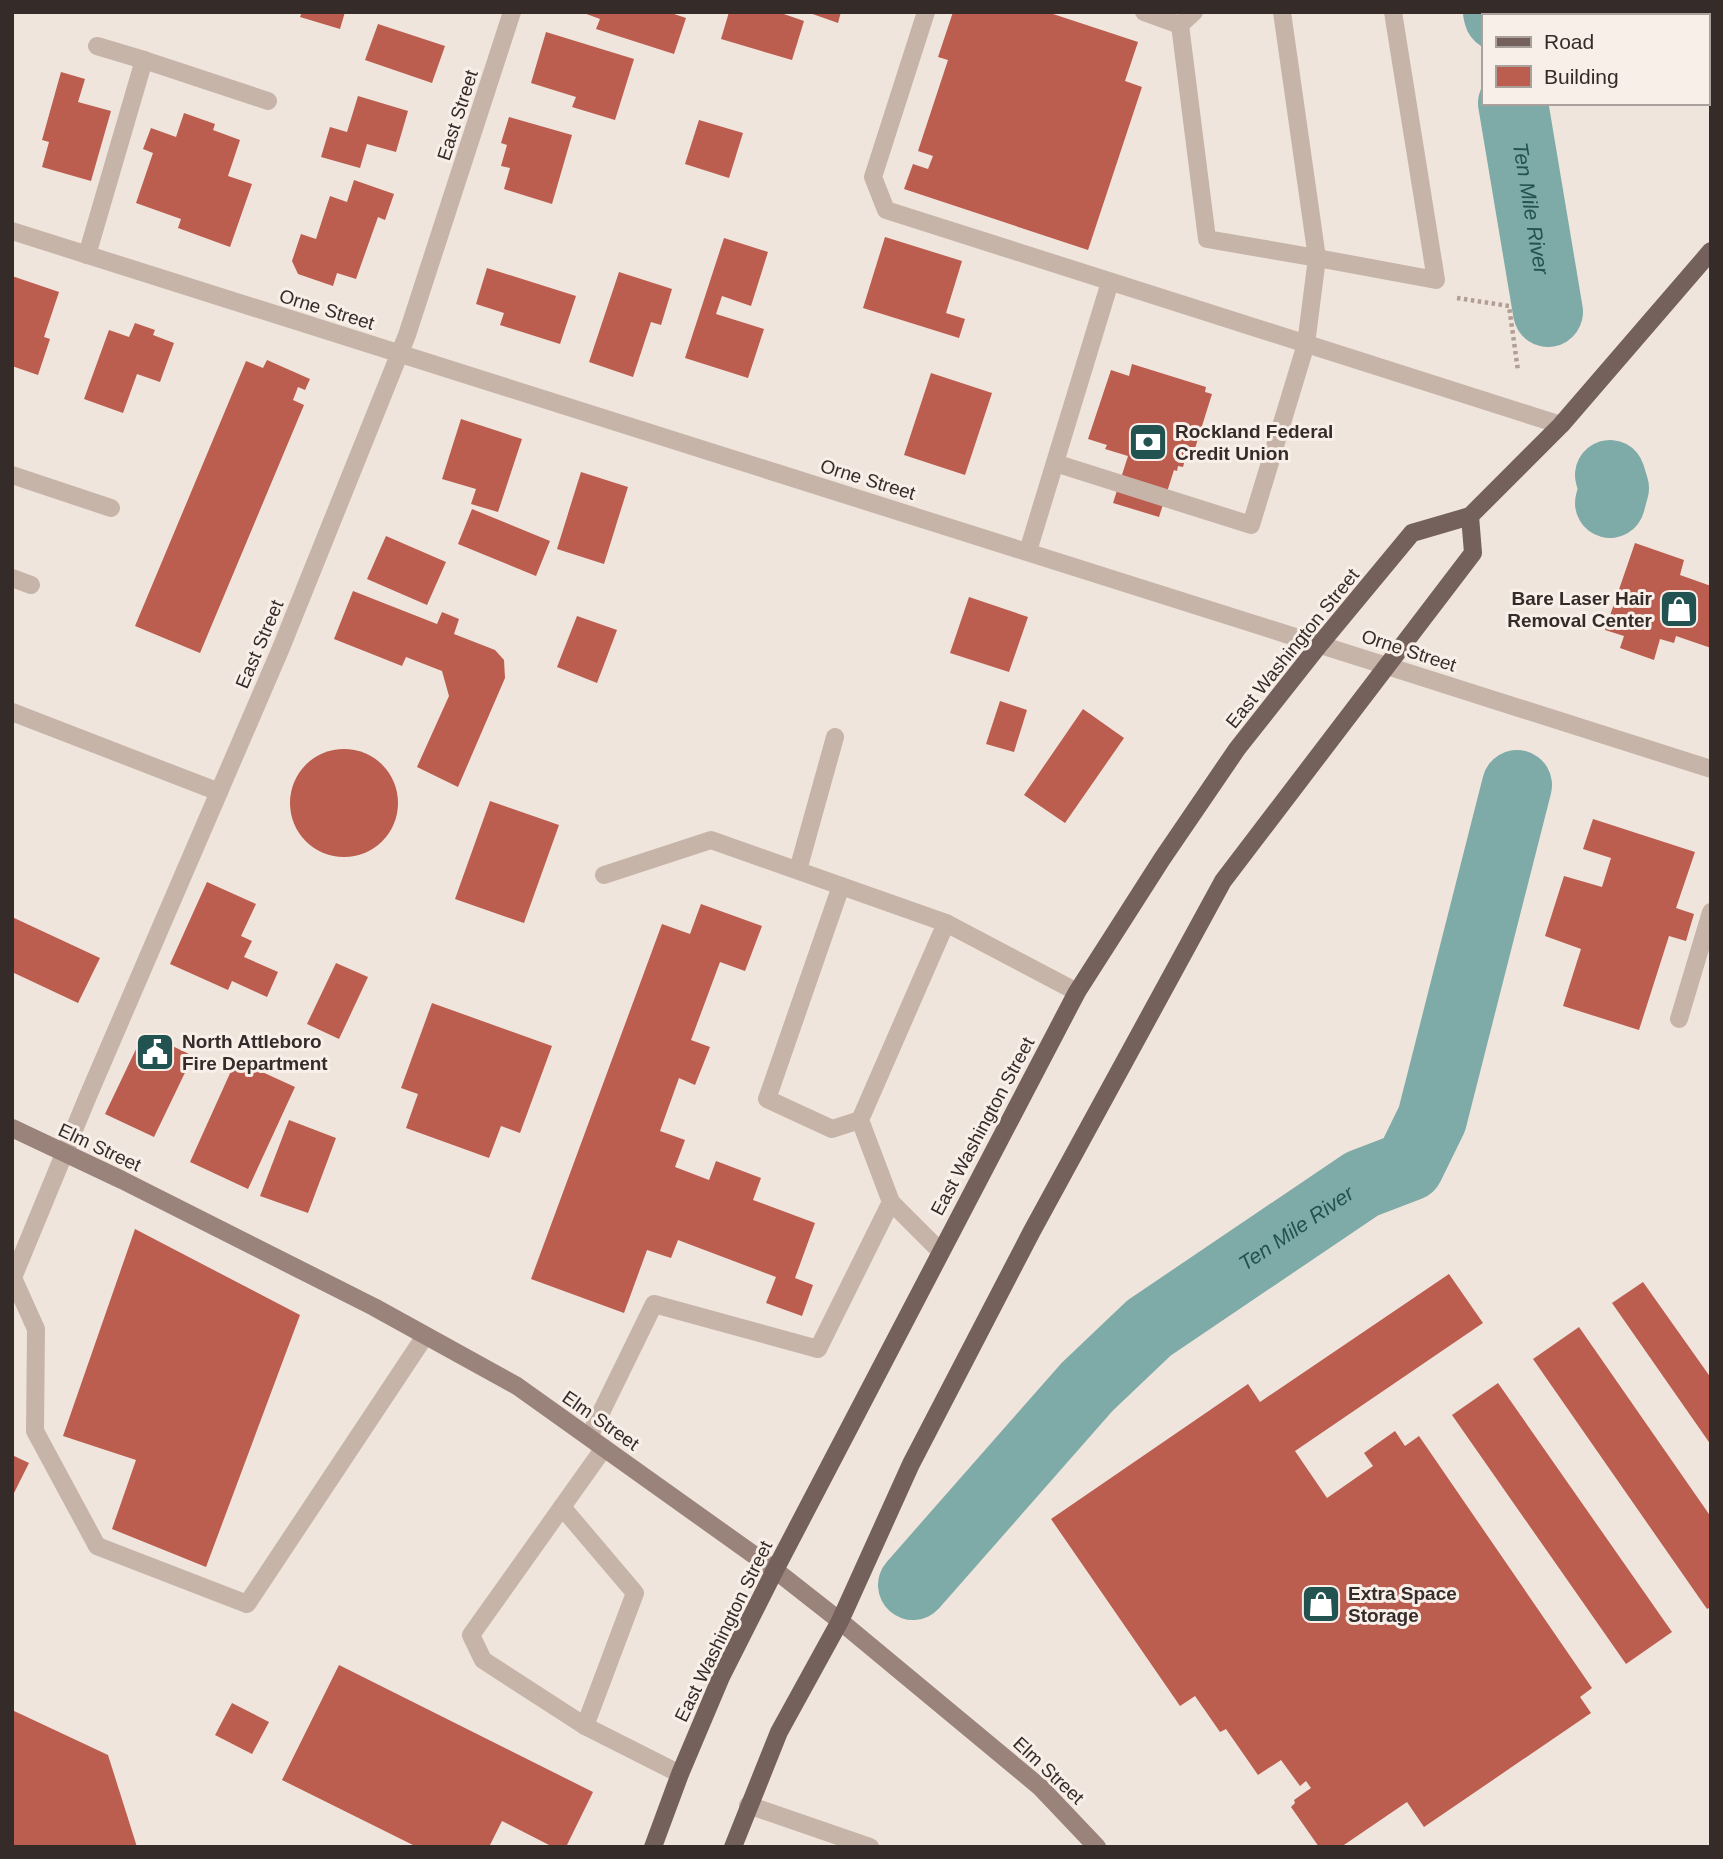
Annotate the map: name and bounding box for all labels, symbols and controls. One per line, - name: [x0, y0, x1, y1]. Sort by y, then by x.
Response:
- legend: [1482, 14, 1709, 105]
- text: Road: [1544, 30, 1594, 53]
- text: Building: [1544, 65, 1619, 88]
- street label: East Street: [433, 67, 482, 163]
- water label: Ten Mile River: [1509, 141, 1554, 277]
- street label: Orne Street: [277, 285, 378, 334]
- bank icon: Rockland Federal Credit Union: [1127, 421, 1169, 463]
- place label: Rockland Federal Credit Union: [1175, 421, 1333, 464]
- street label: Orne Street: [818, 455, 919, 504]
- street label: East Washington Street: [1222, 564, 1364, 732]
- place label: Bare Laser Hair Removal Center: [1507, 588, 1653, 631]
- shop icon: Bare Laser Hair Removal Center: [1658, 588, 1700, 630]
- street label: East Street: [231, 596, 288, 692]
- street label: Orne Street: [1359, 625, 1459, 676]
- public building icon: North Attleboro Fire Department: [134, 1031, 176, 1073]
- place label: North Attleboro Fire Department: [182, 1031, 328, 1074]
- street label: East Washington Street: [926, 1033, 1039, 1219]
- street label: Elm Street: [55, 1119, 145, 1176]
- water label: Ten Mile River: [1234, 1181, 1359, 1275]
- street label: Elm Street: [558, 1386, 644, 1455]
- street label: East Washington Street: [670, 1537, 777, 1725]
- shop icon: Extra Space Storage: [1300, 1583, 1342, 1625]
- place label: Extra Space Storage: [1348, 1583, 1457, 1626]
- street label: Elm Street: [1009, 1732, 1089, 1809]

